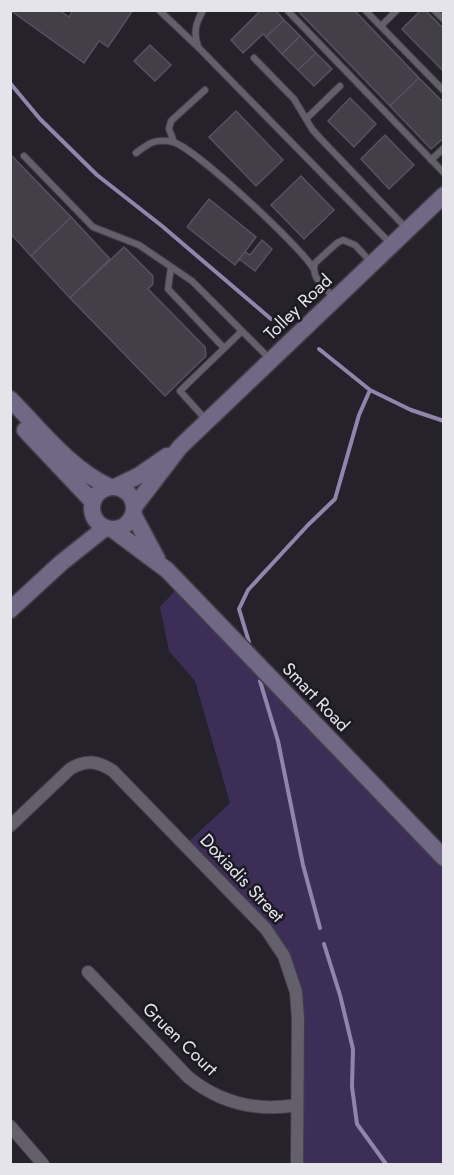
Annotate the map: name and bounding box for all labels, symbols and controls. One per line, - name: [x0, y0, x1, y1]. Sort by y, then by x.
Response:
- street label: Tolley Road: [258, 268, 338, 346]
- street label: Smart Road: [276, 657, 356, 737]
- street label: Doxiadis Street: [194, 828, 291, 929]
- street label: Gruen Court: [137, 996, 224, 1082]

